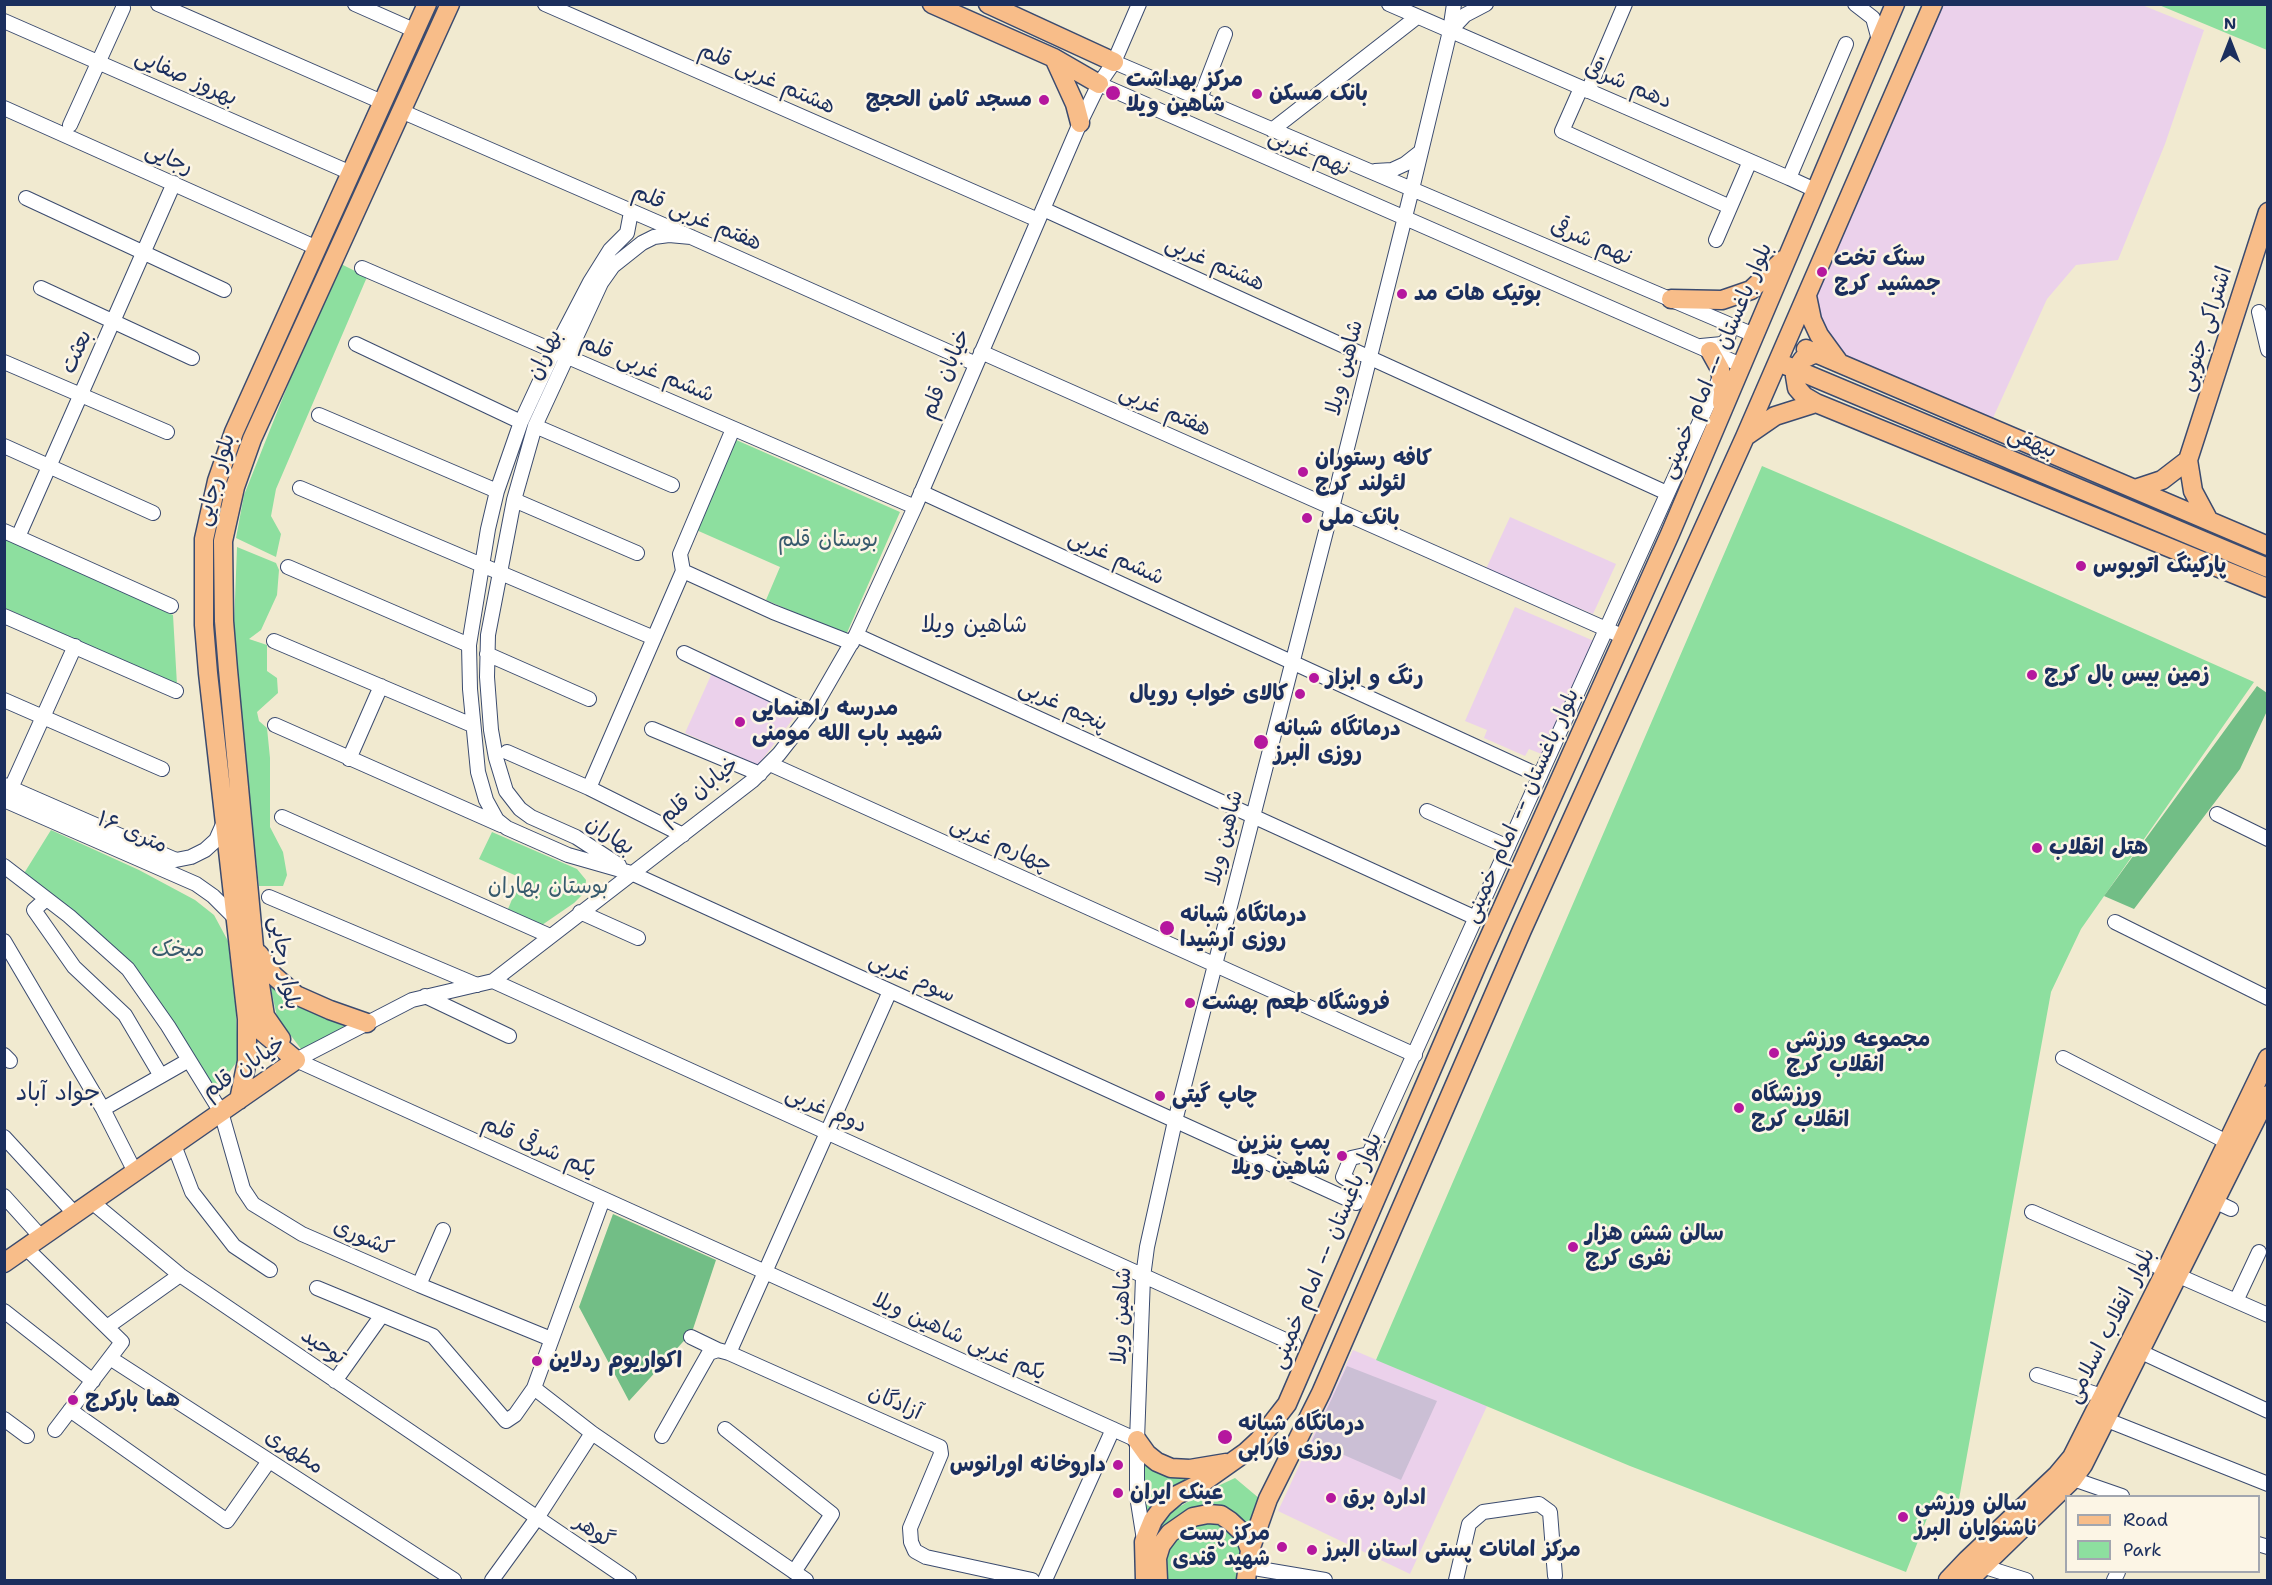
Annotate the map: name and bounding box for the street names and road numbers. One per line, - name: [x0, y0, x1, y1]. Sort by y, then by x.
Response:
- street label: هشتم غربی قلم: [695, 37, 839, 121]
- street label: بهروز صفایی: [131, 44, 241, 112]
- street label: دهم شرقی: [1580, 55, 1676, 115]
- street label: نهم غربی: [1264, 123, 1354, 183]
- street label: رجایی: [141, 137, 197, 181]
- street label: هفتم غربی قلم: [628, 179, 766, 257]
- street label: نهم شرقی: [1546, 213, 1636, 271]
- street label: هشتم غربی: [1161, 230, 1269, 298]
- street label: بلوار باغستان -- امام خمینی: [1655, 239, 1779, 483]
- street label: اشتراکی جنوبی: [2173, 263, 2239, 395]
- street label: شاهین ویلا: [1320, 317, 1370, 419]
- street label: بهاران: [522, 325, 568, 385]
- street label: خیابان قلم: [915, 325, 977, 423]
- street label: بعثت: [56, 326, 98, 378]
- street label: ششم غربی قلم: [576, 329, 718, 409]
- street label: هفتم غربی: [1115, 379, 1215, 443]
- street label: بیهقی: [2004, 421, 2060, 465]
- street label: بلوار رجایی: [190, 431, 242, 529]
- street label: ششم غربی: [1064, 524, 1168, 592]
- street label: پنجم غربی: [1014, 674, 1112, 738]
- street label: بلوار باغستان -- امام خمینی: [1458, 685, 1586, 927]
- street label: خیابان قلم: [654, 751, 744, 831]
- street label: شاهین ویلا: [1200, 787, 1250, 889]
- street label: ۱۶ متری: [93, 806, 171, 860]
- street label: بهاران: [581, 810, 639, 862]
- street label: چهارم غربی: [946, 811, 1056, 879]
- street label: بلوار رجایی: [263, 914, 305, 1012]
- street label: سوم غربی: [865, 946, 959, 1010]
- street label: خیابان قلم: [197, 1031, 291, 1105]
- street label: دوم غربی: [781, 1080, 871, 1140]
- street label: یکم شرقی قلم: [478, 1110, 600, 1184]
- street label: بلوار باغستان -- امام خمینی: [1265, 1129, 1389, 1373]
- street label: کشوری: [329, 1213, 397, 1263]
- street label: بلوار انقلاب اسلامی: [2061, 1244, 2161, 1408]
- street label: شاهین ویلا: [1106, 1267, 1138, 1365]
- street label: یکم غربی شاهین ویلا: [868, 1287, 1050, 1387]
- street label: توحید: [295, 1322, 351, 1372]
- street label: آزادگان: [864, 1380, 926, 1426]
- street label: مطهری: [260, 1423, 328, 1481]
- street label: گوهر: [569, 1509, 619, 1555]

